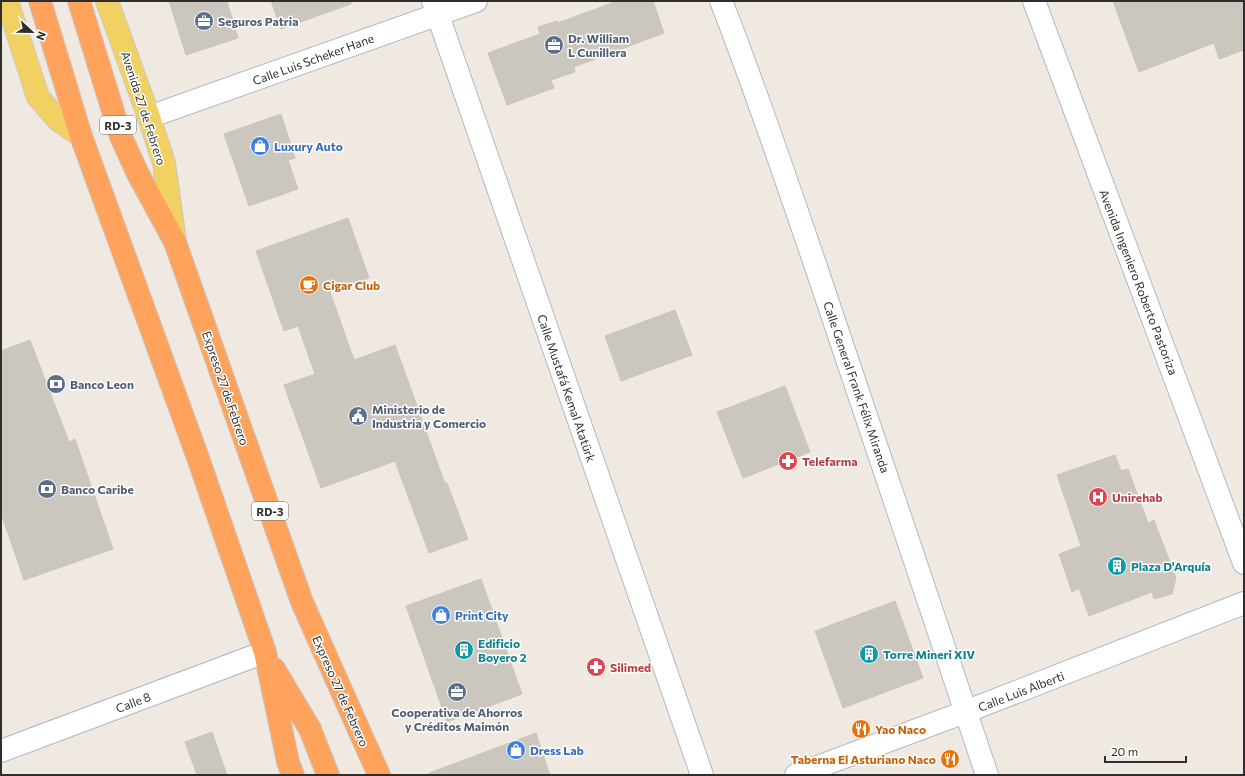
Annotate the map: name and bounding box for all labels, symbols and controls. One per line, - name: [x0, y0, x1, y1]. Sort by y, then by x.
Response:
- office icon: Seguros Patria: [193, 10, 215, 32]
- north arrow: [12, 12, 52, 52]
- place label: Seguros Patria: [218, 14, 298, 28]
- text: N: [34, 30, 49, 42]
- street label: Calle Luis Scheker Hane: [250, 31, 376, 87]
- place label: Dr. William L Cunillera: [568, 31, 629, 59]
- office icon: Dr. William L Cunillera: [543, 34, 565, 56]
- street label: Avenida 27 de Febrero: [119, 49, 169, 167]
- road number: RD-3: [100, 116, 136, 134]
- shop icon: Luxury Auto: [249, 135, 271, 157]
- place label: Luxury Auto: [274, 139, 343, 153]
- street label: Avenida Ingeniero Roberto Pastoriza: [1097, 187, 1181, 377]
- cafe icon: Cigar Club: [298, 274, 320, 296]
- place label: Cigar Club: [323, 278, 380, 292]
- street label: Calle General Frank Félix Miranda: [821, 299, 893, 475]
- street label: Calle Mustafá Kemal Atatürk: [535, 312, 599, 464]
- street label: Expreso 27 de Febrero: [200, 329, 252, 447]
- bank icon: Banco Leon: [45, 373, 67, 395]
- place label: Banco Leon: [70, 377, 134, 391]
- place label: Ministerio de Industria y Comercio: [372, 402, 486, 430]
- public building icon: Ministerio de Industria y Comercio: [347, 405, 369, 427]
- pharmacy icon: Telefarma: [777, 450, 799, 472]
- place label: Telefarma: [802, 454, 858, 468]
- bank icon: Banco Caribe: [36, 478, 58, 500]
- place label: Banco Caribe: [61, 482, 134, 496]
- hospital icon: Unirehab: [1087, 486, 1109, 508]
- place label: Unirehab: [1112, 490, 1163, 504]
- road number: RD-3: [252, 502, 288, 520]
- building icon: Plaza D'Arquía: [1106, 555, 1128, 577]
- place label: Plaza D'Arquía: [1131, 559, 1211, 573]
- shop icon: Print City: [430, 604, 452, 626]
- place label: Print City: [455, 608, 509, 622]
- street label: Expreso 27 de Febrero: [310, 633, 372, 749]
- place label: Edificio Boyero 2: [478, 636, 527, 664]
- building icon: Edificio Boyero 2: [453, 639, 475, 661]
- building icon: Torre Mineri XIV: [858, 643, 880, 665]
- place label: Torre Mineri XIV: [883, 647, 975, 661]
- pharmacy icon: Silimed: [585, 656, 607, 678]
- place label: Silimed: [610, 660, 651, 674]
- street label: Calle Luis Alberti: [976, 668, 1066, 714]
- office icon: Cooperativa de Ahorros y Créditos Maimón: [446, 681, 468, 703]
- street label: Calle 8: [113, 689, 153, 715]
- place label: Cooperativa de Ahorros y Créditos Maimón: [391, 705, 523, 733]
- restaurant icon: Yao Naco: [850, 718, 872, 740]
- place label: Yao Naco: [875, 722, 926, 736]
- scale bar: [1105, 738, 1186, 764]
- shop icon: Dress Lab: [505, 739, 527, 761]
- place label: Dress Lab: [530, 743, 584, 757]
- text: 20 m: [1111, 744, 1138, 758]
- restaurant icon: Taberna El Asturiano Naco: [939, 748, 961, 770]
- place label: Taberna El Asturiano Naco: [791, 752, 936, 766]

